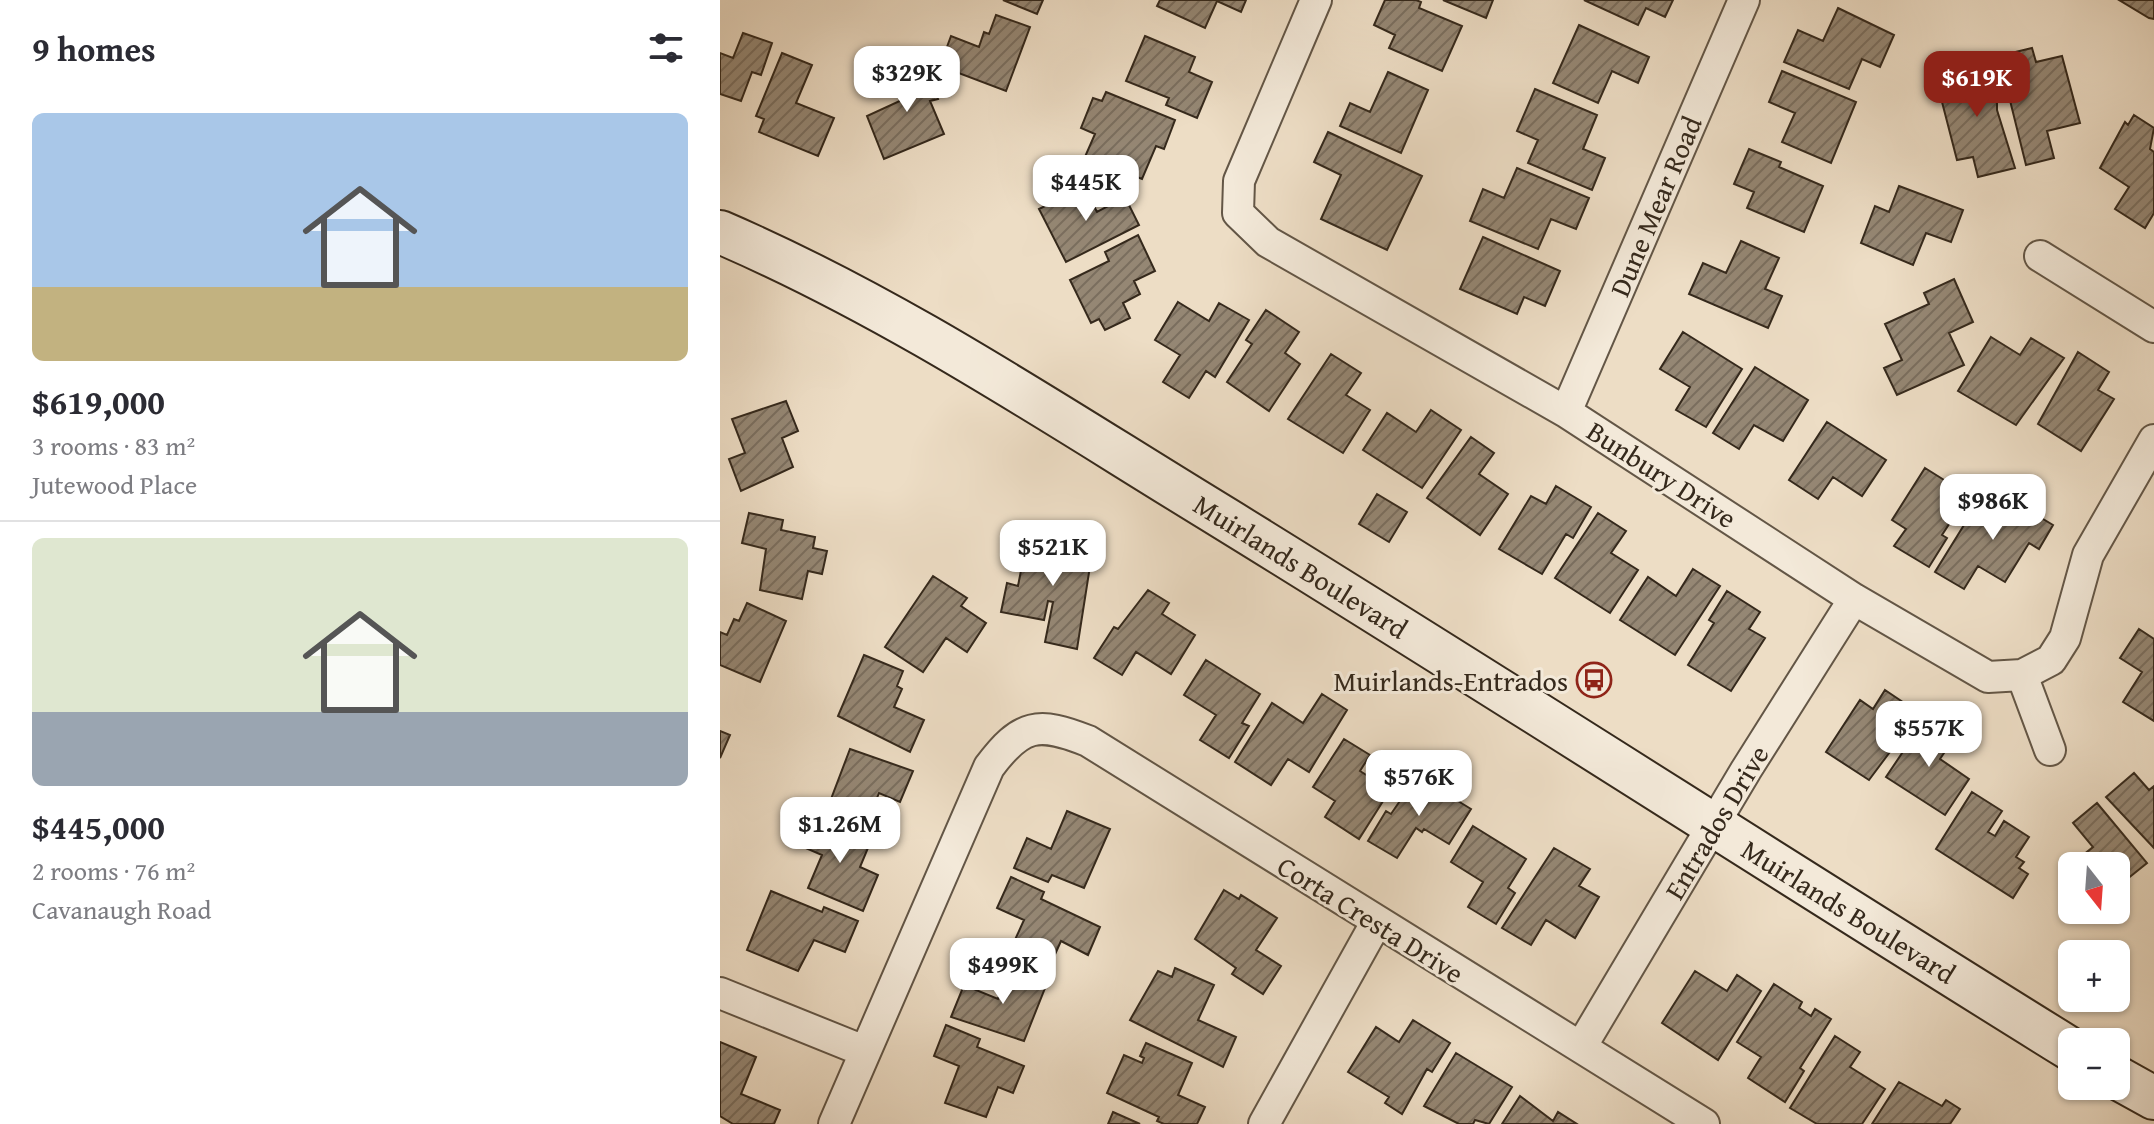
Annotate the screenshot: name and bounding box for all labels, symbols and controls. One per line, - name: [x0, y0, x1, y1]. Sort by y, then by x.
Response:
- text: 9 homes: [32, 24, 156, 73]
- icon: filters: [644, 26, 688, 70]
- pin: $329K: [851, 46, 963, 114]
- pin: $619K: [1921, 51, 2033, 119]
- text: $329K: [872, 52, 942, 91]
- text: $619K: [1942, 57, 2012, 96]
- street label: Dune Mear Road: [1598, 109, 1712, 303]
- pin: $445K: [1030, 155, 1142, 223]
- text: $445K: [1051, 161, 1121, 200]
- icon: home: [288, 165, 432, 309]
- text: $619,000: [32, 377, 165, 426]
- street label: Bunbury Drive: [1579, 410, 1745, 538]
- text: 3 rooms · 83 m²: [32, 426, 195, 465]
- text: Jutewood Place: [32, 465, 197, 504]
- pin: $986K: [1937, 474, 2049, 542]
- text: $986K: [1958, 480, 2028, 519]
- street label: Muirlands Boulevard: [1186, 484, 1416, 649]
- pin: $521K: [997, 520, 1109, 588]
- text: $521K: [1018, 526, 1088, 565]
- icon: home: [288, 590, 432, 734]
- place label: Muirlands-Entrados: [1333, 660, 1568, 701]
- bus stop icon: Muirlands-Entrados: [1575, 661, 1613, 699]
- pin: $557K: [1873, 701, 1985, 769]
- text: $557K: [1894, 707, 1964, 746]
- street label: Entrados Drive: [1654, 737, 1778, 907]
- pin: $576K: [1363, 750, 1475, 818]
- text: $576K: [1384, 756, 1454, 795]
- pin: $1.26M: [775, 797, 905, 865]
- text: $445,000: [32, 802, 165, 851]
- text: $1.26M: [798, 803, 882, 842]
- street label: Muirlands Boulevard: [1734, 829, 1964, 994]
- street label: Corta Cresta Drive: [1270, 845, 1472, 993]
- text: 2 rooms · 76 m²: [32, 851, 195, 890]
- north arrow: [2058, 852, 2130, 924]
- map controls: [2058, 852, 2130, 1100]
- text: Cavanaugh Road: [32, 890, 211, 929]
- pin: $499K: [947, 938, 1059, 1006]
- button: +: [2058, 940, 2130, 1012]
- text: $499K: [968, 944, 1038, 983]
- button: −: [2058, 1028, 2130, 1100]

